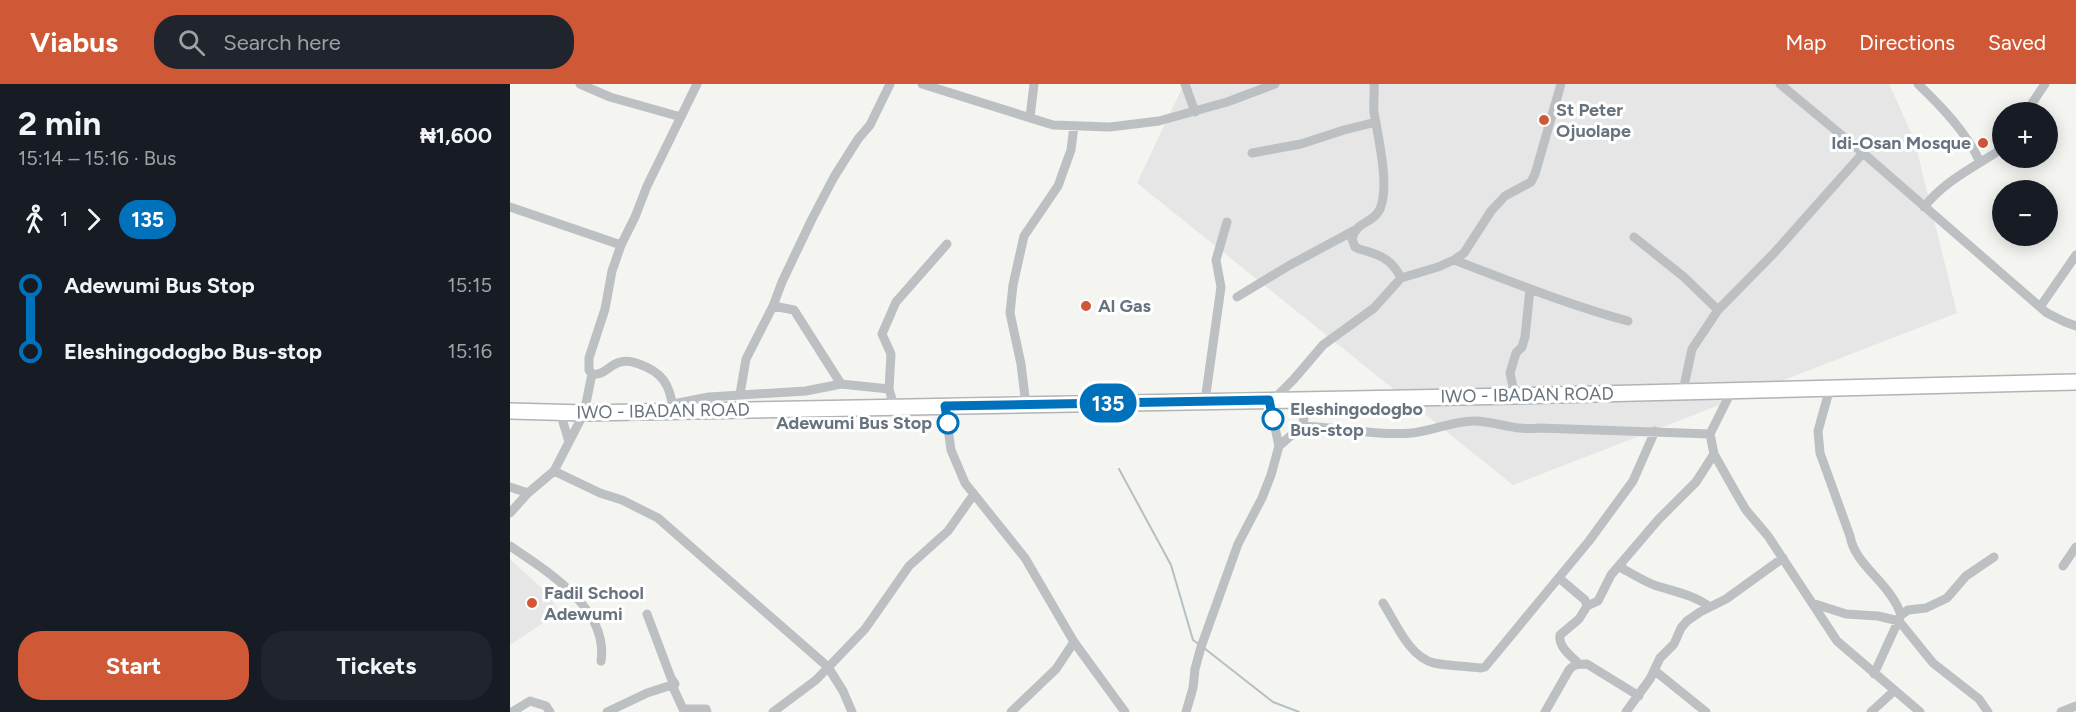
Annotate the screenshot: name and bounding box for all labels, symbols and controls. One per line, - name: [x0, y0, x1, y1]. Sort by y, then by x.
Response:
- search box: [154, 15, 574, 69]
- text: Viabus: [30, 25, 118, 59]
- icon: search: [175, 26, 208, 59]
- text: Search here: [223, 29, 341, 56]
- text: Map: [1785, 30, 1826, 55]
- text: Directions: [1859, 30, 1955, 55]
- text: Saved: [1988, 30, 2046, 55]
- place label: St Peter Ojuolape: [1556, 99, 1631, 142]
- map controls: [1992, 102, 2058, 246]
- button: +: [1992, 102, 2058, 168]
- text: 2 min: [18, 104, 101, 143]
- marker: St Peter Ojuolape: [1537, 113, 1551, 127]
- text: ₦1,600: [420, 122, 492, 149]
- place label: Idi-Osan Mosque: [1831, 132, 1971, 154]
- marker: Idi-Osan Mosque: [1976, 136, 1990, 150]
- text: 15:14 – 15:16 · Bus: [18, 146, 176, 170]
- button: −: [1992, 180, 2058, 246]
- icon: walk: [18, 203, 51, 236]
- icon: forward: [77, 203, 110, 236]
- text: 1: [60, 207, 68, 231]
- text: 135: [131, 207, 164, 232]
- text: Adewumi Bus Stop: [64, 272, 255, 299]
- text: 15:15: [447, 273, 492, 297]
- place label: Al Gas: [1098, 295, 1152, 317]
- marker: Al Gas: [1079, 299, 1093, 313]
- text: Eleshingodogbo Bus-stop: [64, 338, 322, 365]
- text: 15:16: [448, 339, 492, 363]
- street label: IWO - IBADAN ROAD: [1440, 382, 1614, 408]
- line badge: 135: [1074, 384, 1142, 422]
- text: 135: [1092, 391, 1124, 416]
- street label: IWO - IBADAN ROAD: [576, 398, 750, 424]
- place label: Eleshingodogbo Bus-stop: [1290, 398, 1423, 441]
- marker: Eleshingodogbo Bus-stop: [1262, 408, 1284, 430]
- place label: Adewumi Bus Stop: [776, 412, 932, 434]
- marker: Adewumi Bus Stop: [937, 412, 959, 434]
- place label: Fadil School Adewumi: [544, 582, 644, 625]
- marker: Fadil School Adewumi: [525, 596, 539, 610]
- button: Start: [18, 631, 249, 700]
- button: Tickets: [261, 631, 492, 700]

